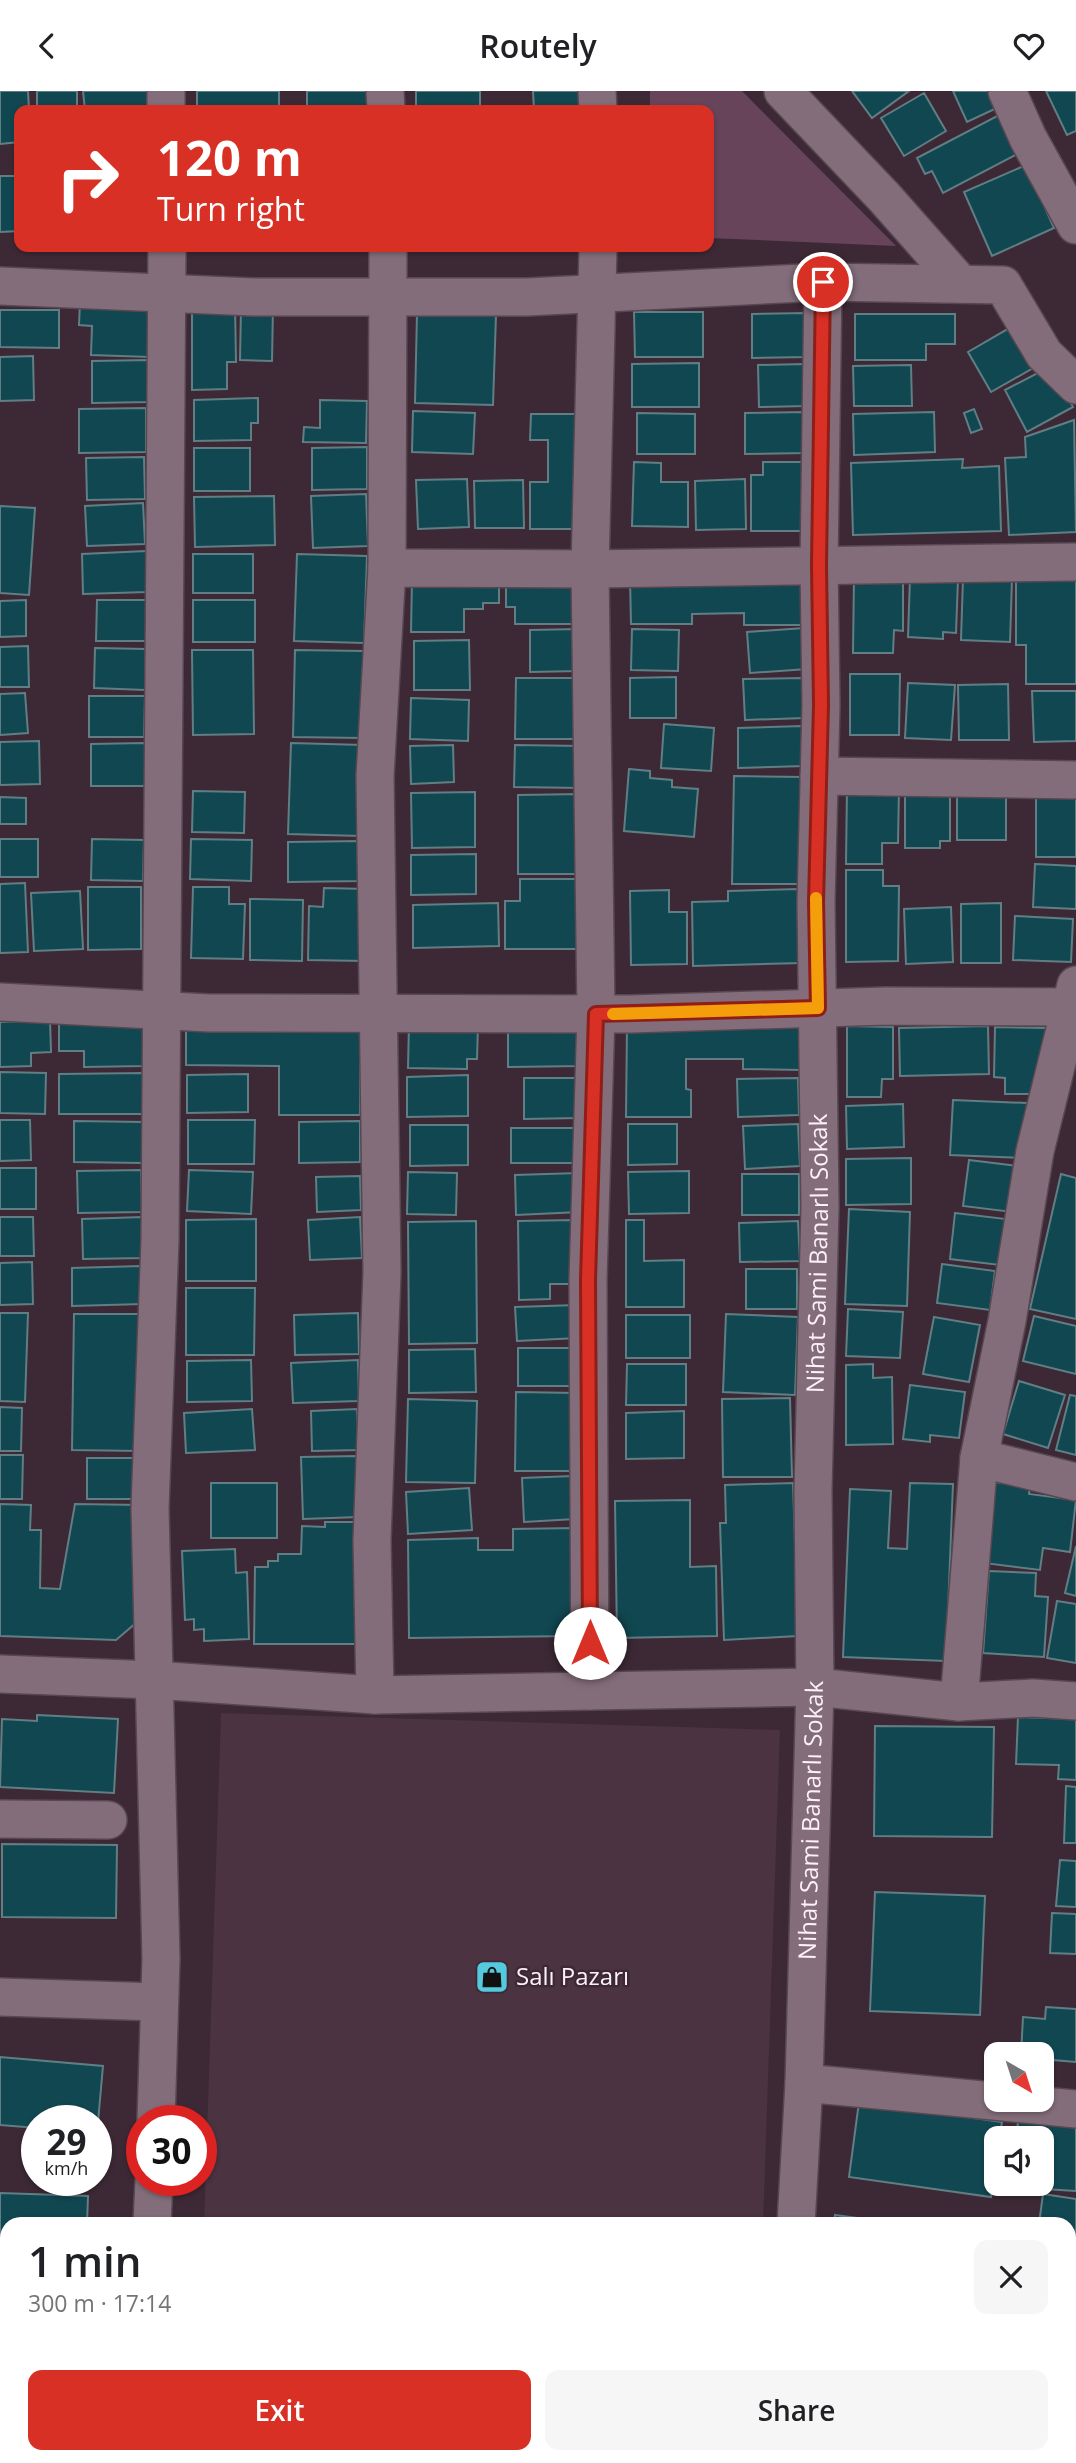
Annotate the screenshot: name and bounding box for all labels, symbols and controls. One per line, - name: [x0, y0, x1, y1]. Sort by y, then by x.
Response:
- text: Routely: [479, 24, 597, 67]
- icon: back: [28, 27, 66, 65]
- icon: heart: [1010, 27, 1048, 65]
- text: 120 m: [157, 124, 302, 190]
- icon: right: [42, 133, 133, 224]
- text: Turn right: [157, 187, 305, 230]
- pin: [793, 252, 853, 312]
- icon: arrive: [804, 263, 842, 301]
- street label: Nihat Sami Banarlı Sokak: [797, 1113, 835, 1393]
- position arrow: [553, 1606, 627, 1680]
- street label: Nihat Sami Banarlı Sokak: [789, 1680, 830, 1960]
- shop icon: Salı Pazarı: [473, 1958, 511, 1996]
- place label: Salı Pazarı: [516, 1959, 629, 1992]
- north arrow: [984, 2042, 1054, 2112]
- map controls: [984, 2042, 1054, 2196]
- speed limit sign: 30: [126, 2105, 217, 2196]
- text: 29: [46, 2118, 87, 2165]
- button: sound: [984, 2126, 1054, 2196]
- text: km/h: [45, 2156, 88, 2180]
- text: 1 min: [28, 2232, 141, 2289]
- button: close: [974, 2240, 1048, 2314]
- text: 300 m · 17:14: [28, 2287, 171, 2319]
- button: Exit: [28, 2370, 531, 2450]
- button: Share: [545, 2370, 1048, 2450]

